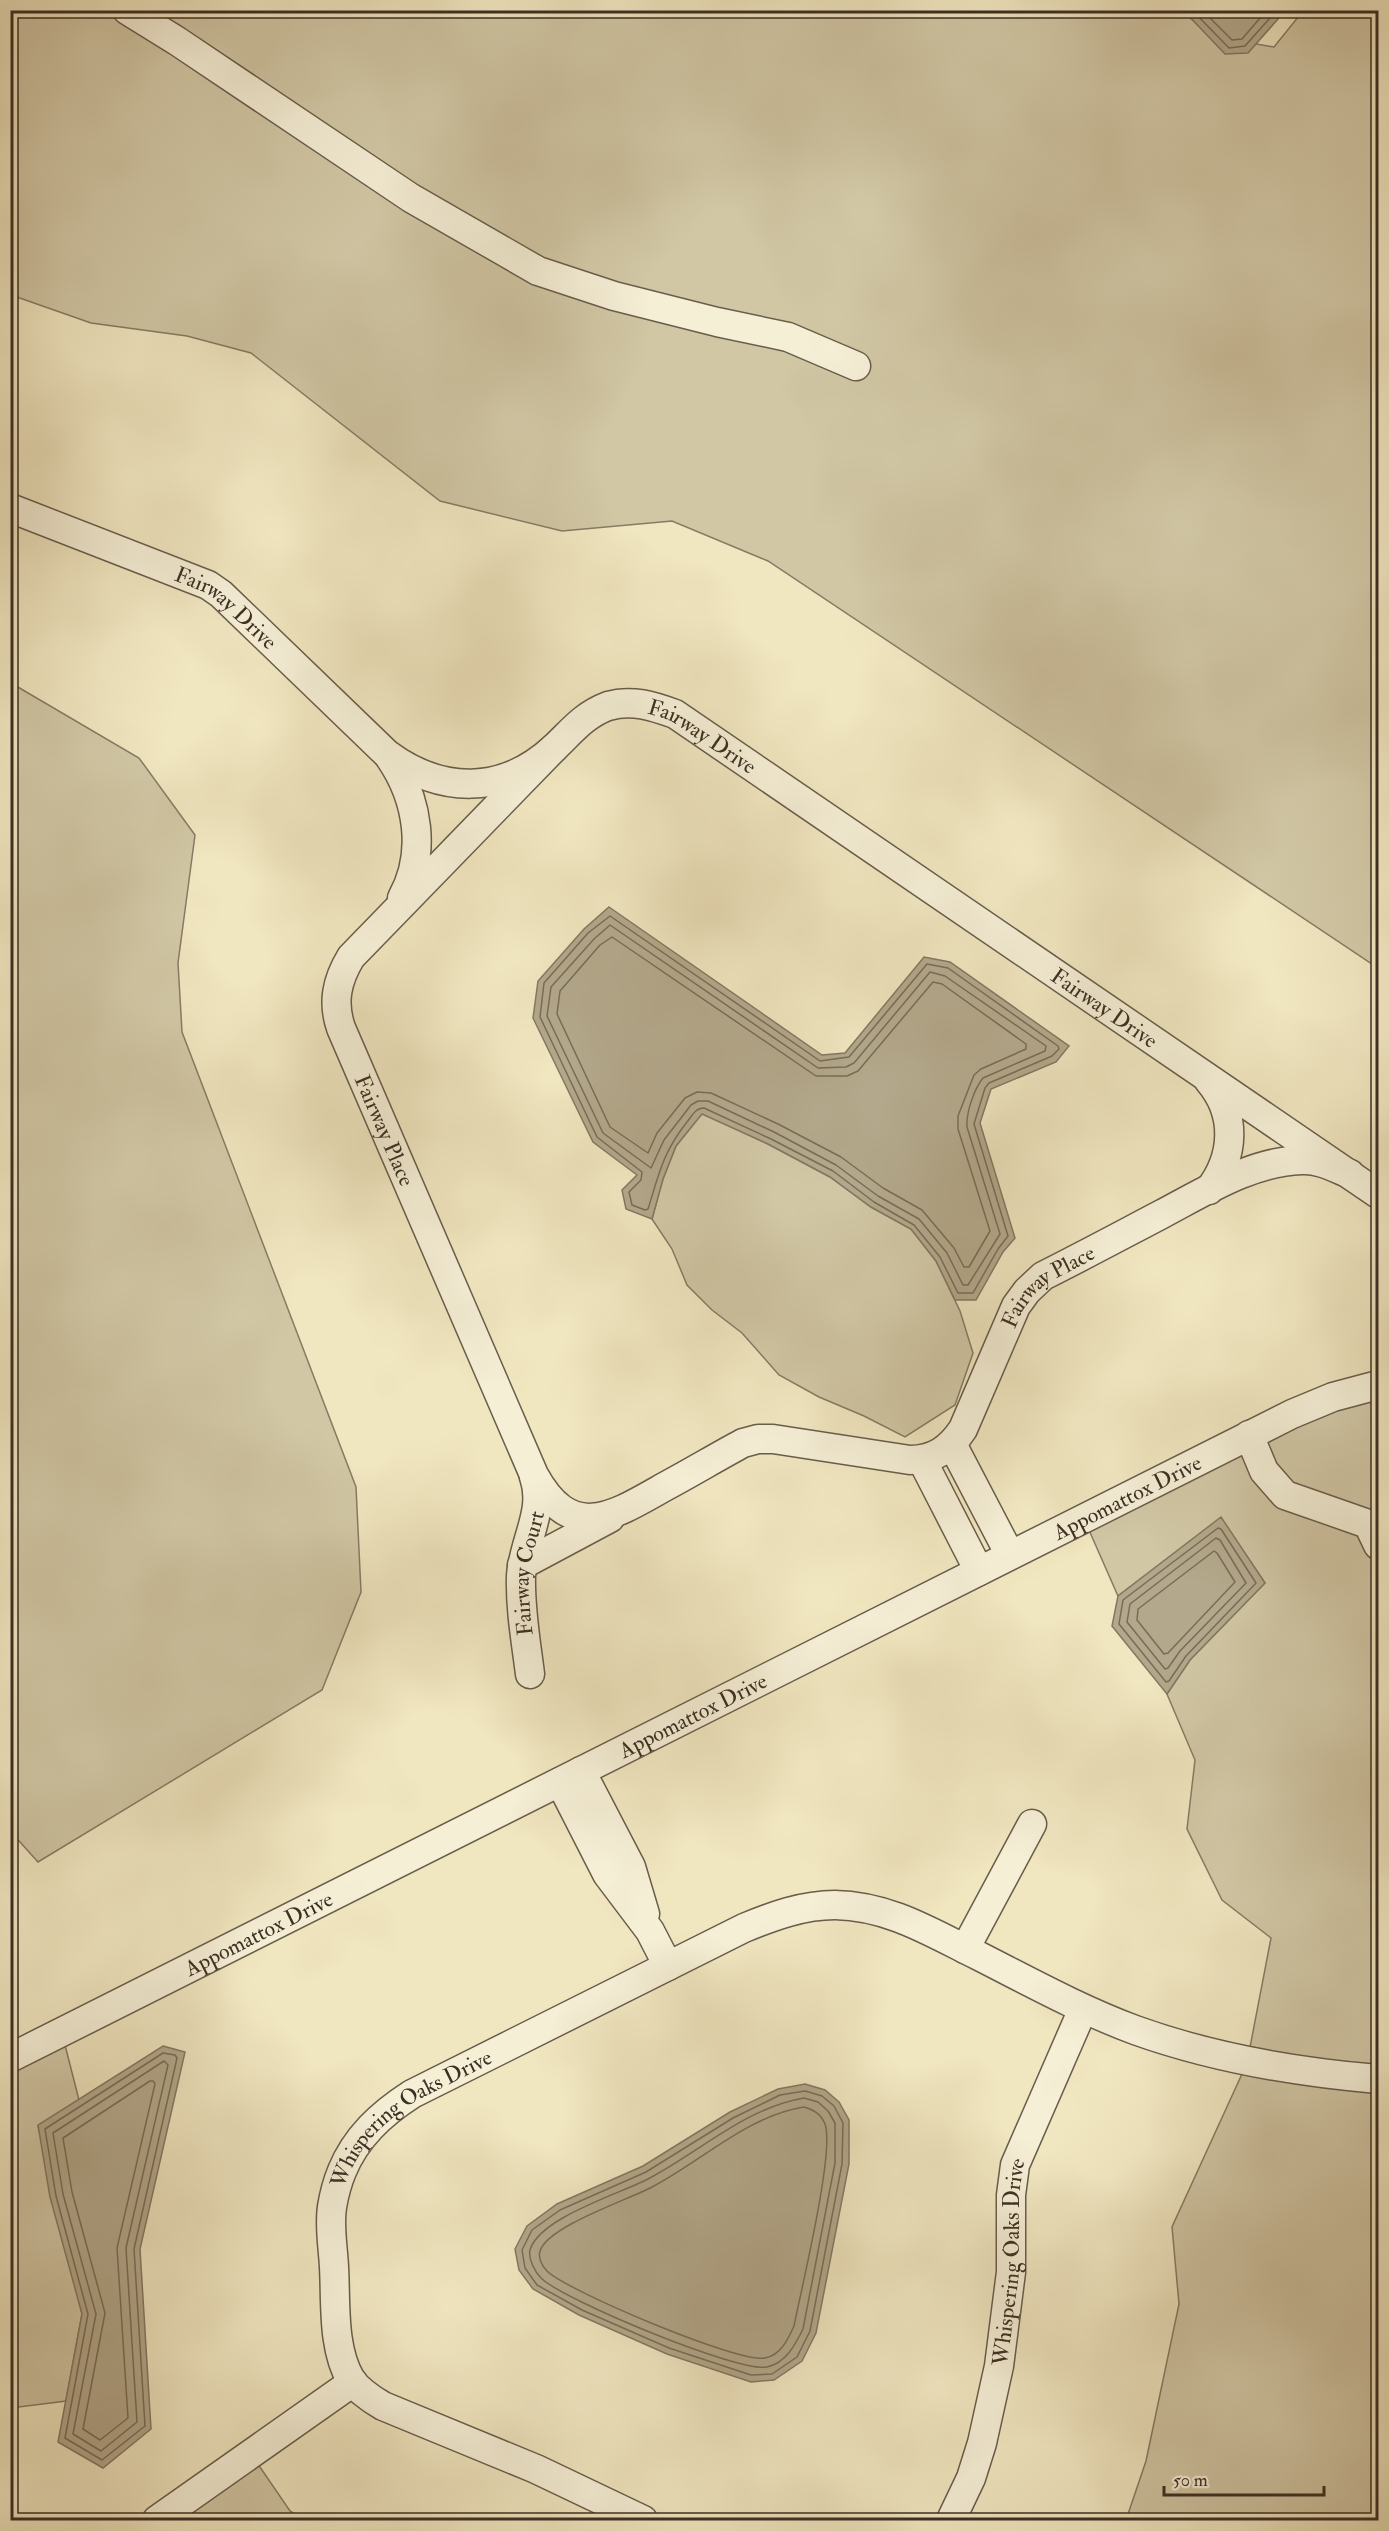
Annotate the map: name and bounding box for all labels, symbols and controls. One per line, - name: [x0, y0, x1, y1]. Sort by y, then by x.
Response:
- street label: Fairway Drive: [171, 561, 283, 656]
- street label: Fairway Drive: [645, 693, 762, 781]
- street label: Fairway Drive: [1045, 962, 1163, 1055]
- street label: Fairway Place: [348, 1071, 421, 1191]
- street label: Fairway Place: [995, 1239, 1100, 1332]
- street label: Appomattox Drive: [1048, 1449, 1206, 1547]
- street label: Fairway Court: [508, 1509, 551, 1637]
- street label: Appomattox Drive: [613, 1667, 772, 1765]
- street label: Appomattox Drive: [179, 1885, 338, 1984]
- street label: Whispering Oaks Drive: [324, 2043, 497, 2192]
- street label: Whispering Oaks Drive: [986, 2153, 1032, 2368]
- scale bar: [1164, 2459, 1324, 2497]
- text: 50 m: [1173, 2469, 1208, 2492]

